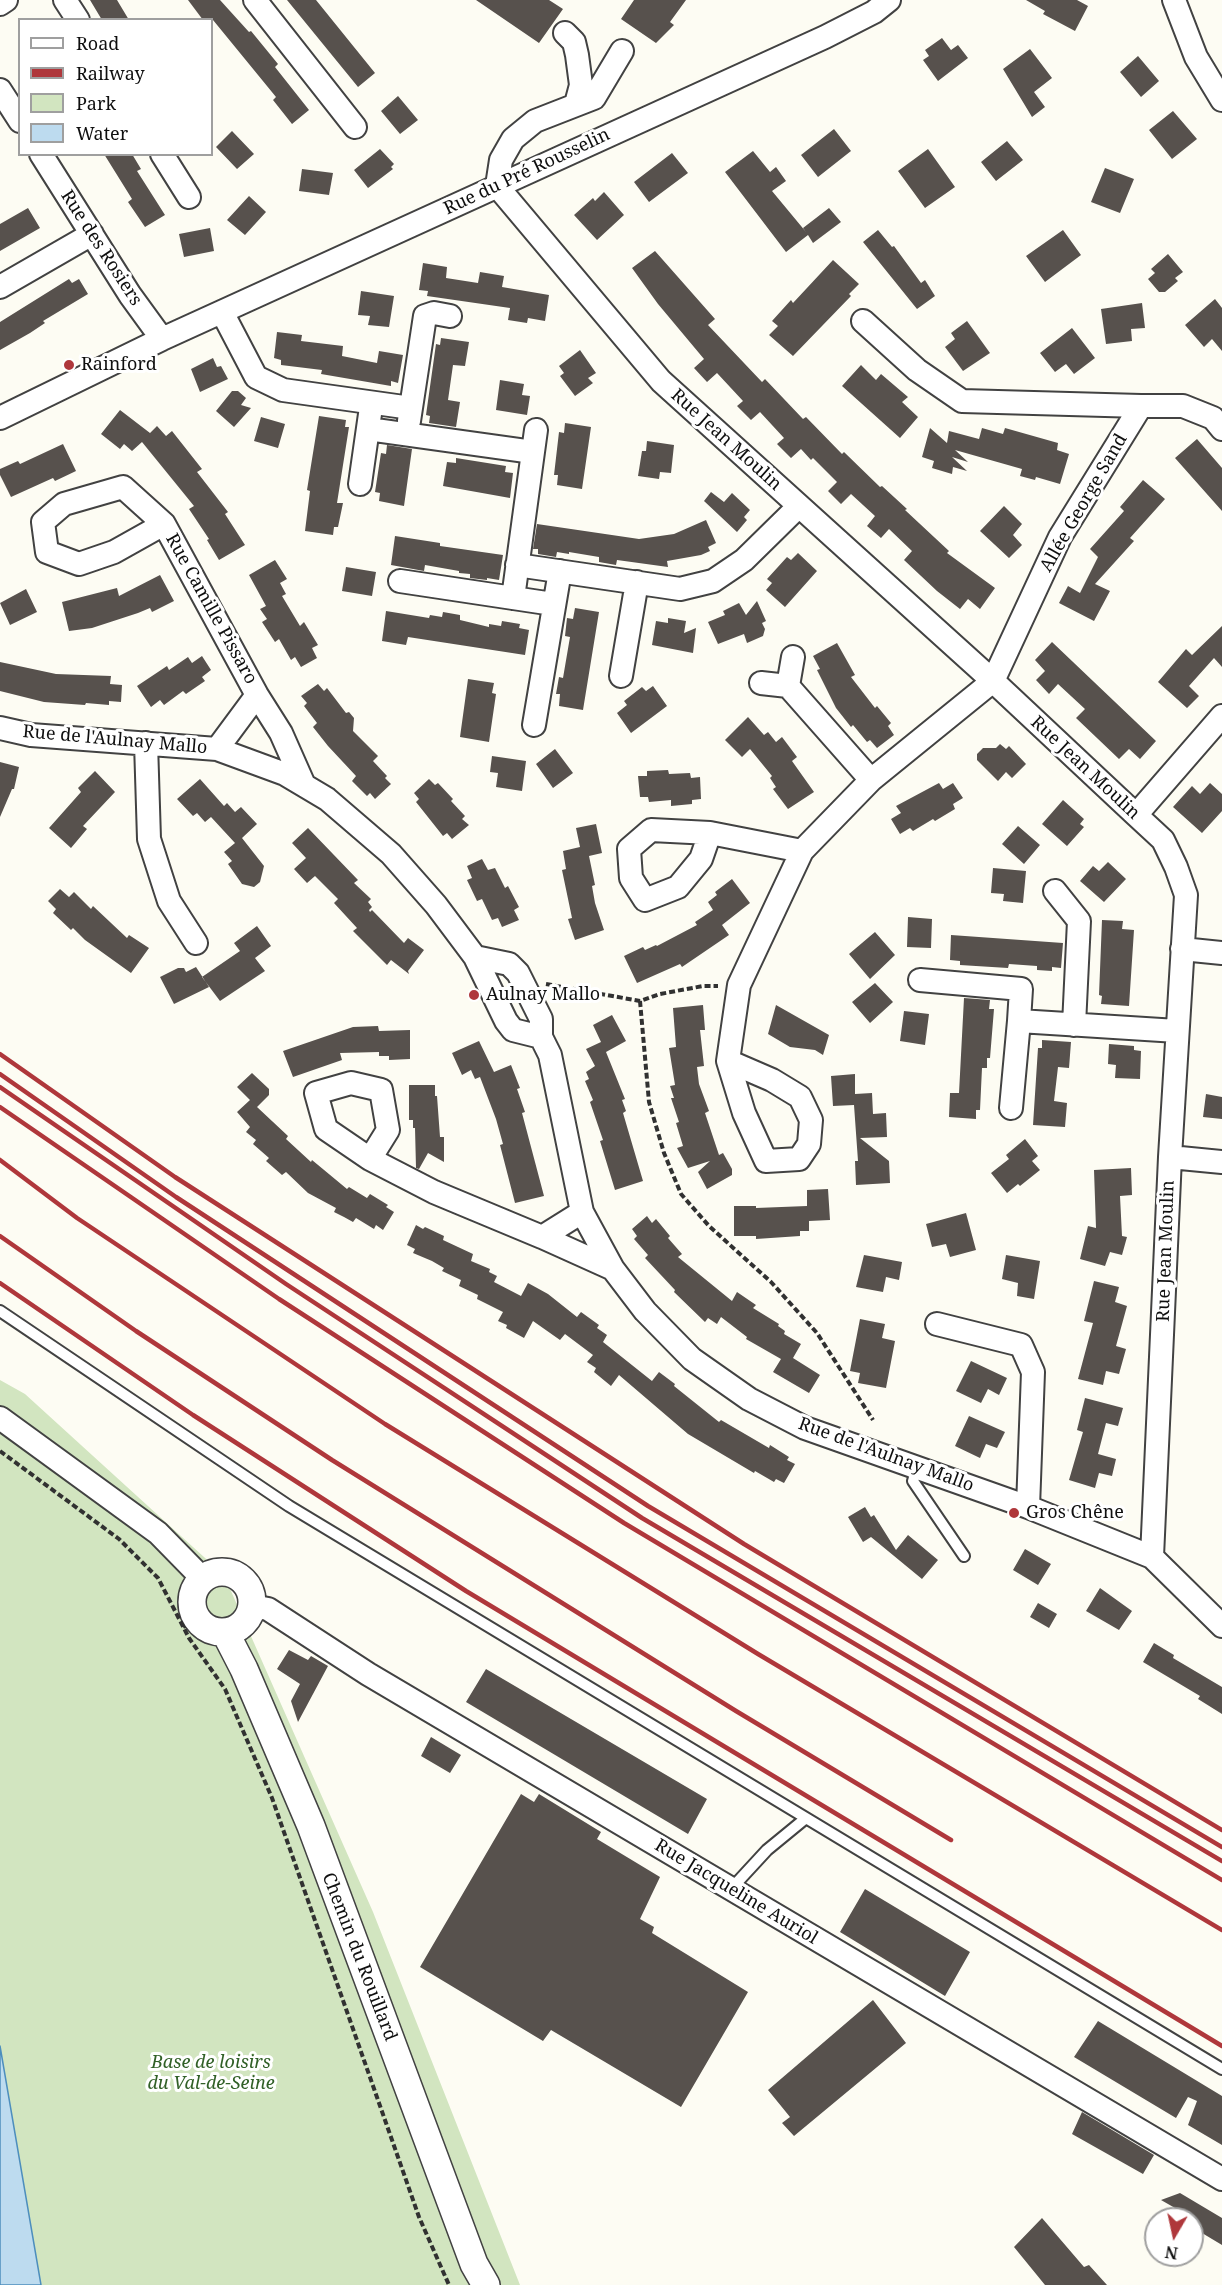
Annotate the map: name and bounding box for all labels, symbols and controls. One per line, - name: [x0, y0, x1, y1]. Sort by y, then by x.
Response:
- legend: [18, 18, 213, 156]
- text: Road: [76, 31, 119, 55]
- text: Railway: [76, 61, 145, 85]
- text: Park: [76, 91, 116, 115]
- text: Water: [76, 121, 128, 145]
- street label: Rue du Pré Rousselin: [441, 124, 613, 220]
- street label: Rue des Rosiers: [56, 186, 146, 310]
- place label: Rainford: [81, 354, 157, 376]
- marker: Rainford: [62, 358, 76, 372]
- street label: Rue Jean Moulin: [666, 385, 786, 495]
- street label: Allée George Sand: [1036, 430, 1132, 576]
- street label: Rue Camille Pissaro: [161, 530, 261, 688]
- street label: Rue Jean Moulin: [1026, 712, 1144, 824]
- street label: Rue de l'Aulnay Mallo: [22, 721, 208, 759]
- place label: Aulnay Mallo: [486, 984, 600, 1006]
- marker: Aulnay Mallo: [467, 988, 481, 1002]
- street label: Rue Jean Moulin: [1153, 1180, 1179, 1322]
- street label: Rue de l'Aulnay Mallo: [795, 1413, 977, 1497]
- place label: Gros Chêne: [1026, 1502, 1124, 1524]
- marker: Gros Chêne: [1007, 1506, 1021, 1520]
- street label: Rue Jacqueline Auriol: [651, 1835, 821, 1949]
- street label: Chemin du Rouillard: [317, 1870, 401, 2044]
- park label: Base de loisirs du Val-de-Seine: [147, 2052, 275, 2094]
- north arrow: [1144, 2207, 1204, 2267]
- text: N: [1164, 2241, 1179, 2265]

